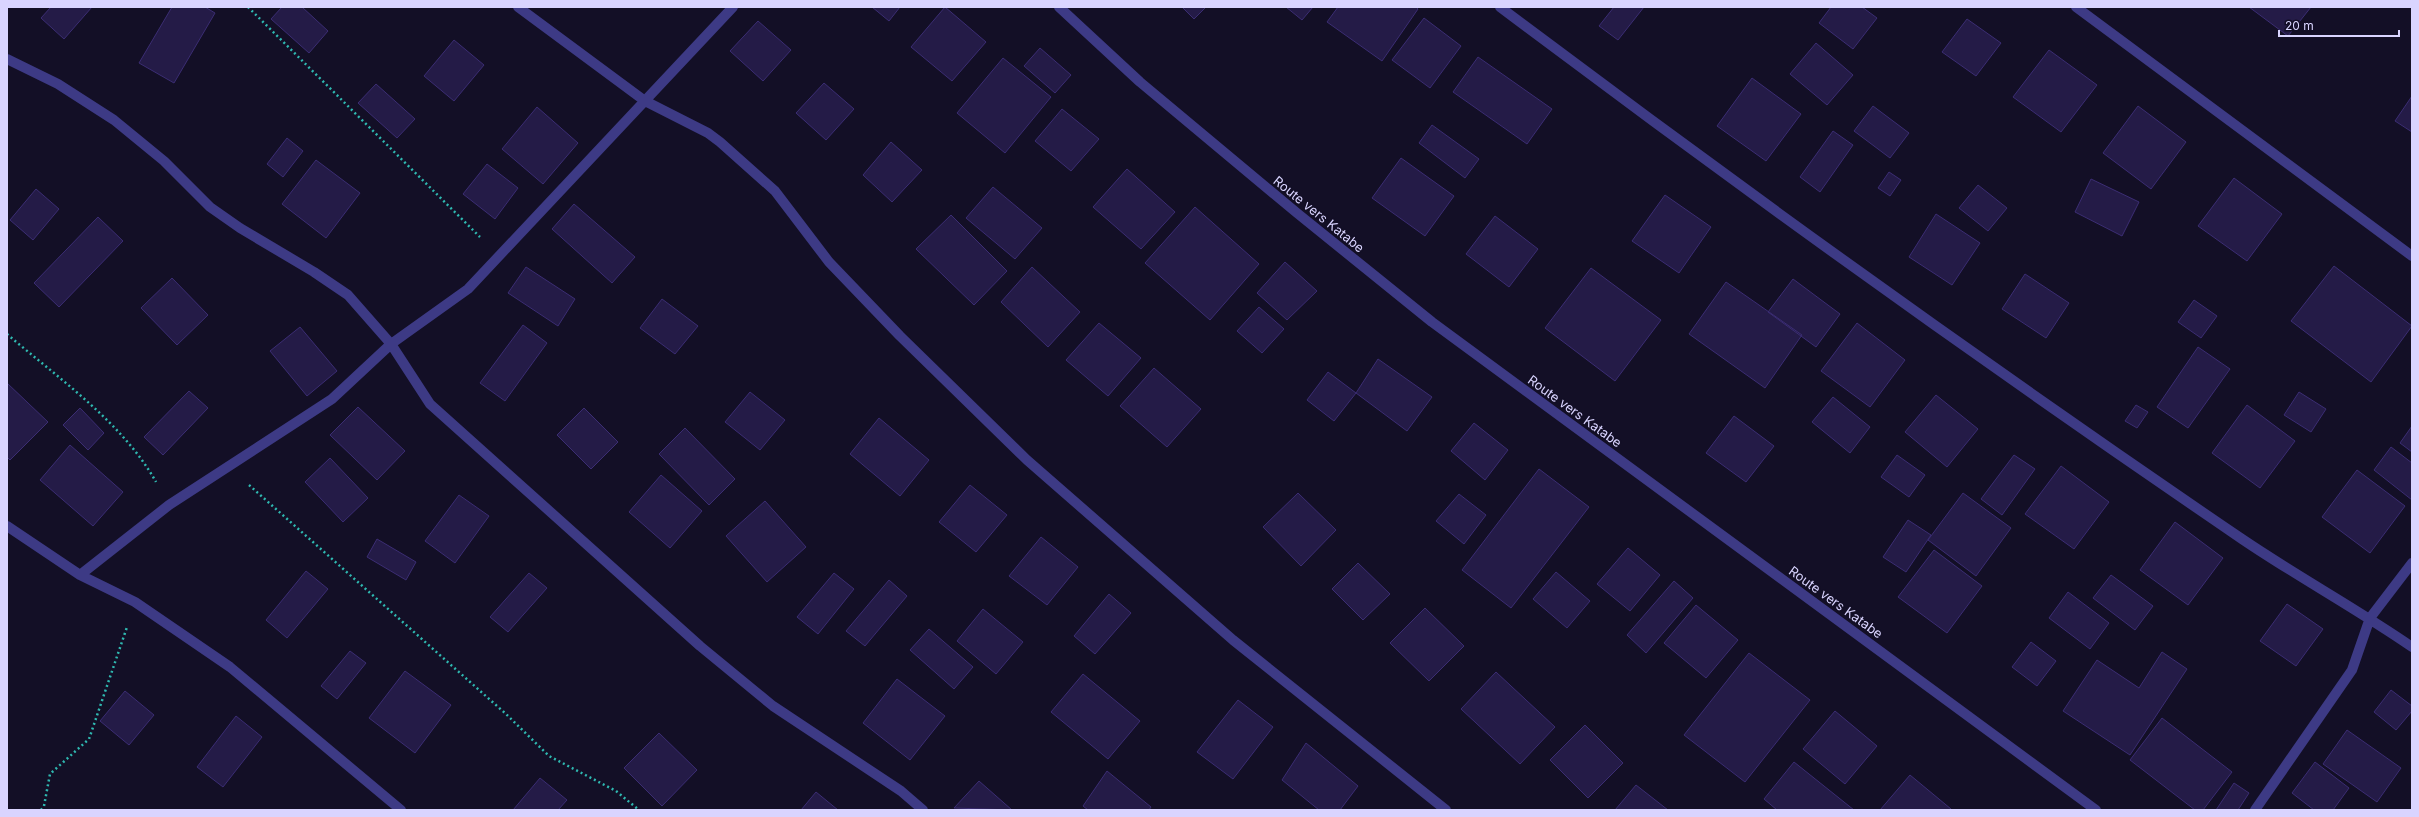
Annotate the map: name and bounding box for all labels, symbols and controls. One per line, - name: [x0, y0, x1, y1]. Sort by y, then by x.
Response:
- scale bar: [2279, 12, 2399, 38]
- text: 20 m: [2285, 18, 2314, 33]
- street label: Route vers Katabe: [1270, 172, 1368, 256]
- street label: Route vers Katabe: [1525, 372, 1625, 450]
- street label: Route vers Katabe: [1786, 563, 1886, 641]

